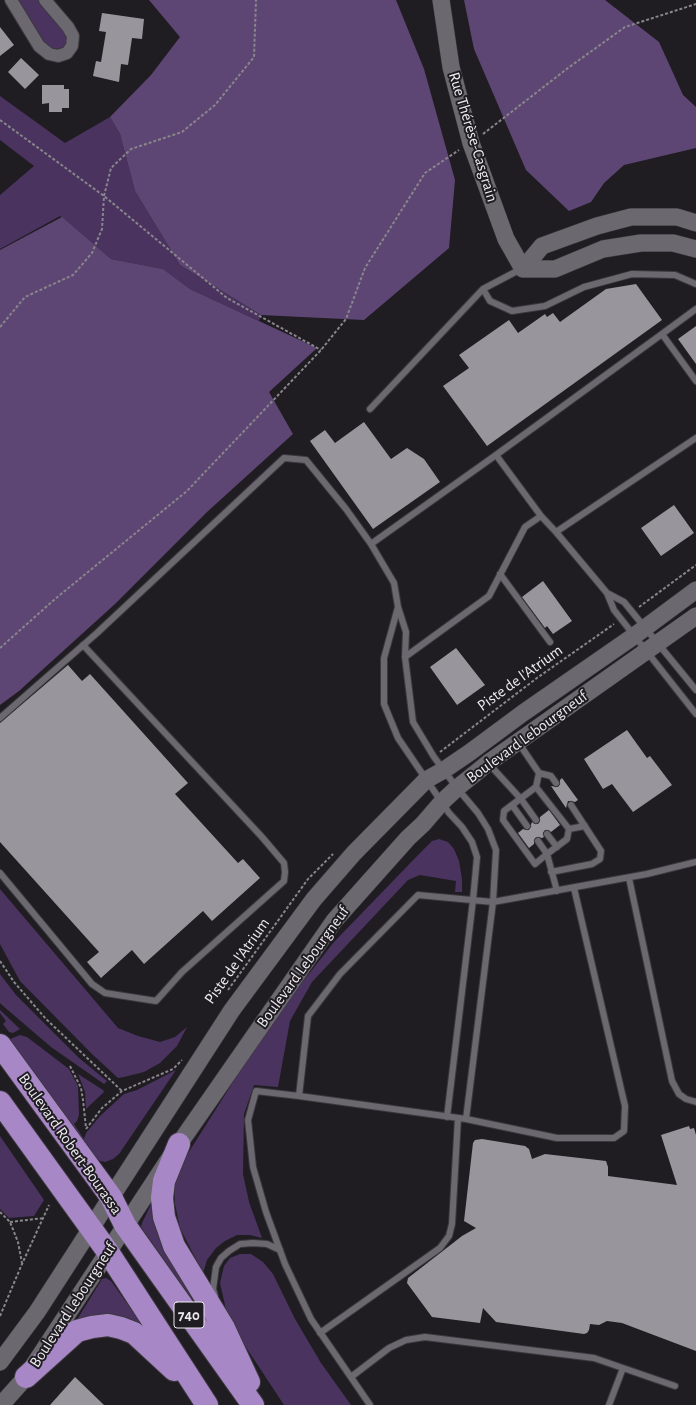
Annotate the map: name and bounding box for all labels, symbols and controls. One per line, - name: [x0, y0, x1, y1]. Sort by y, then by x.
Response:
- street label: Rue Thérèse-Casgrain: [444, 70, 502, 204]
- street label: Piste de l'Atrium: [474, 641, 566, 715]
- street label: Boulevard Lebourgneuf: [463, 687, 591, 787]
- street label: Boulevard Lebourgneuf: [253, 903, 353, 1031]
- street label: Piste de l'Atrium: [200, 914, 274, 1008]
- street label: Boulevard Robert-Bourassa: [14, 1070, 126, 1218]
- street label: Boulevard Lebourgneuf: [25, 1239, 121, 1371]
- road number: 740: [174, 1302, 204, 1328]

